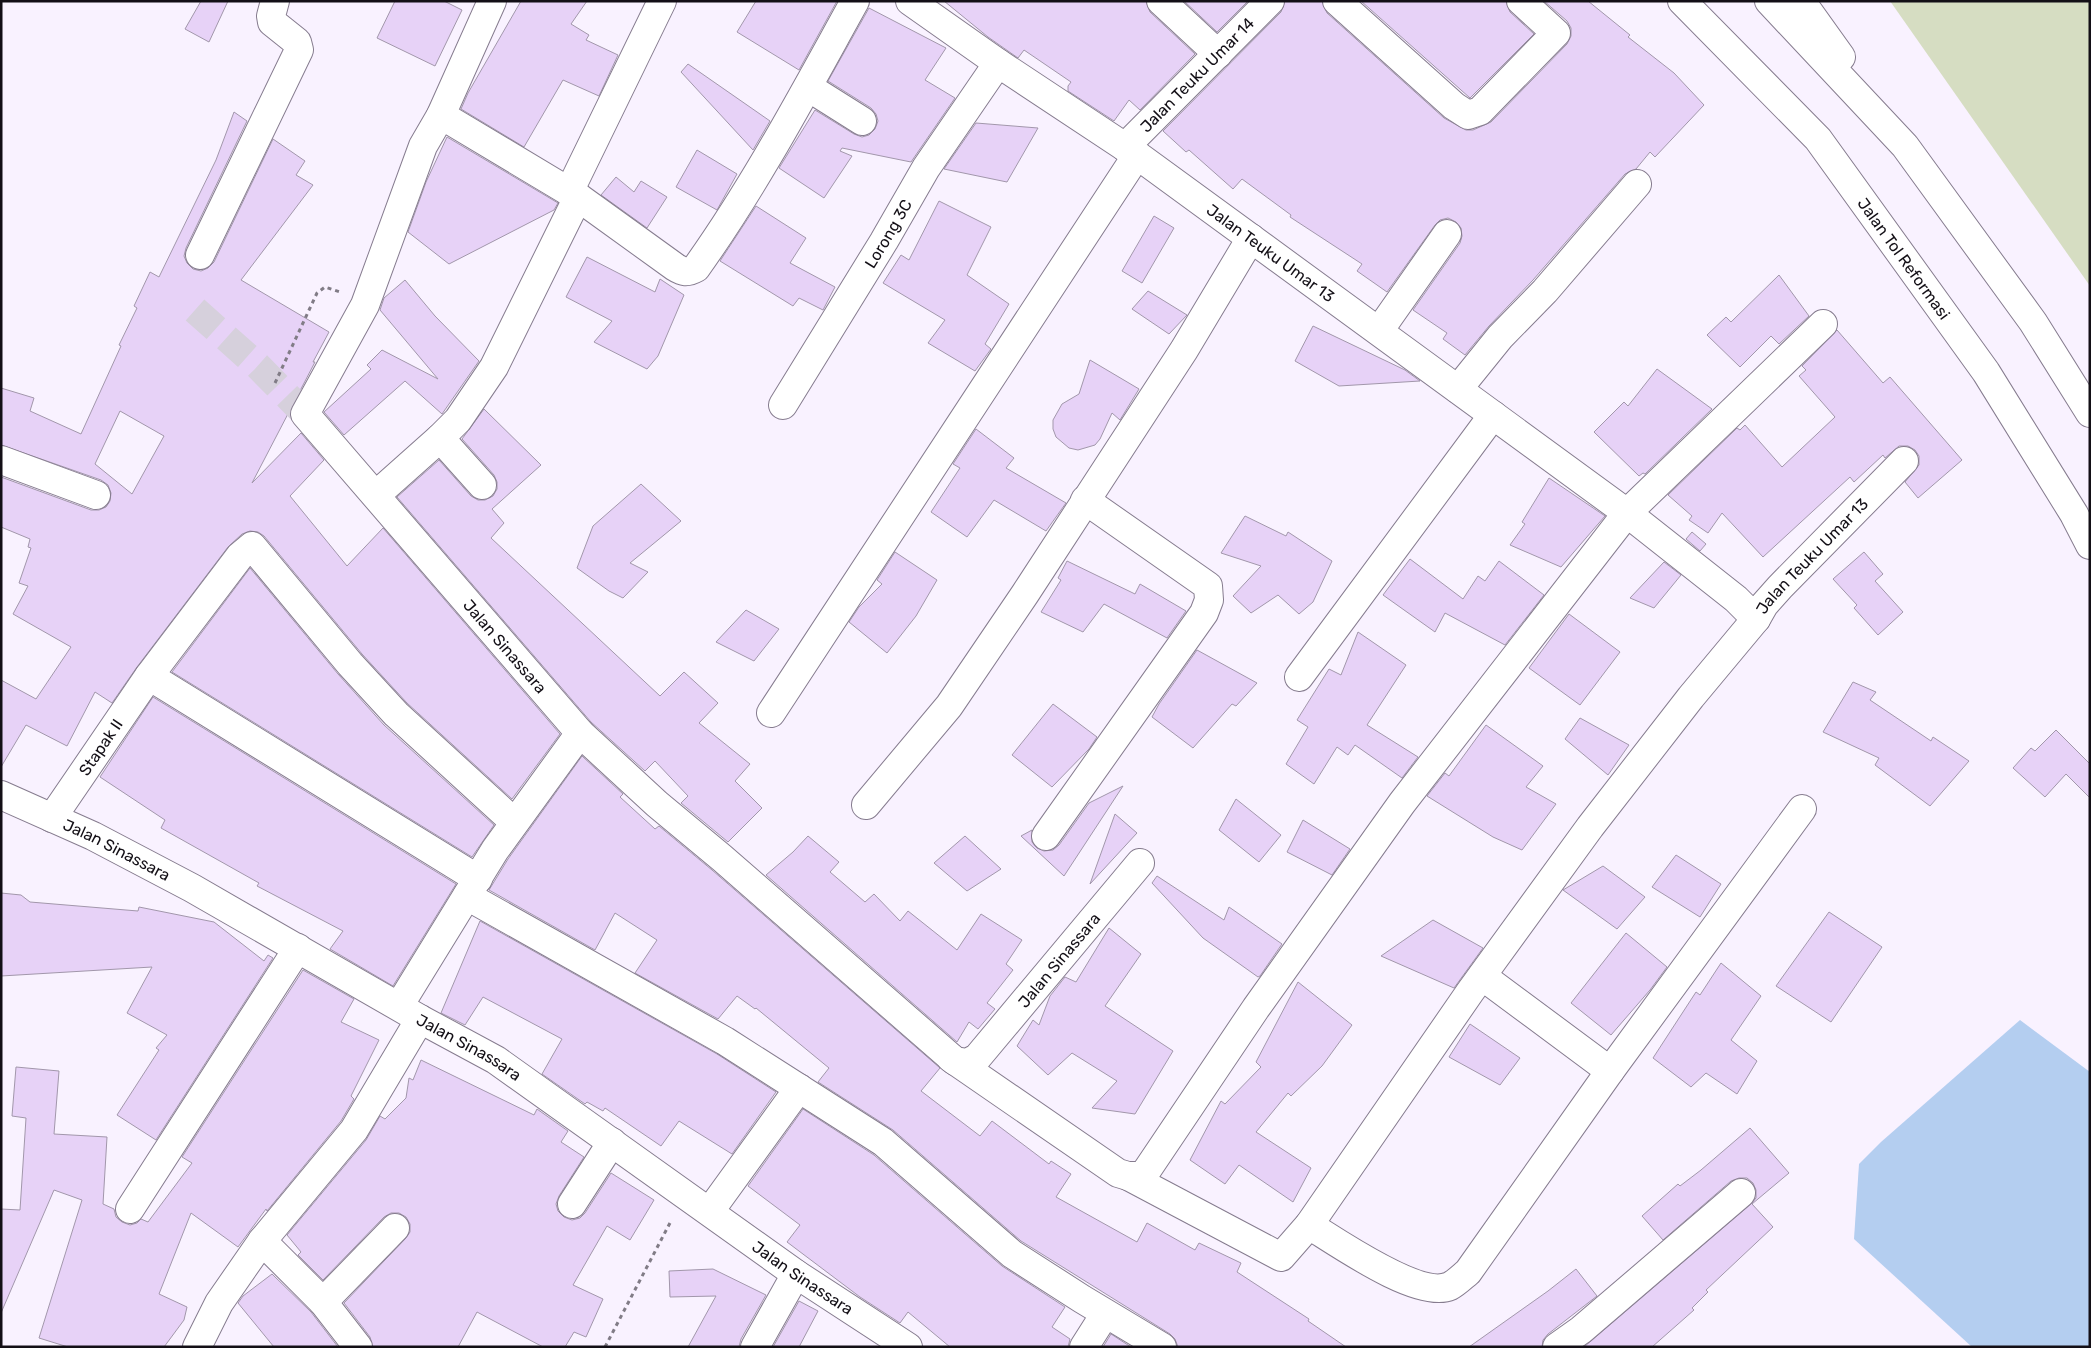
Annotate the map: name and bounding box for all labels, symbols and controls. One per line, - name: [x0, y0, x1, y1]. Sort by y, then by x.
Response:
- street label: Jalan Teuku Umar 14: [1136, 14, 1258, 136]
- street label: Jalan Tol Reformasi: [1854, 194, 1954, 323]
- street label: Lorong 3C: [861, 196, 916, 272]
- street label: Jalan Teuku Umar 13: [1203, 200, 1338, 306]
- street label: Jalan Teuku Umar 13: [1752, 494, 1872, 617]
- street label: Jalan Sinassara: [459, 596, 550, 697]
- street label: Stapak II: [75, 715, 127, 779]
- street label: Jalan Sinassara: [60, 815, 173, 885]
- street label: Jalan Sinassara: [1014, 909, 1104, 1011]
- street label: Jalan Sinassara: [413, 1010, 525, 1085]
- street label: Jalan Sinassara: [749, 1237, 857, 1319]

